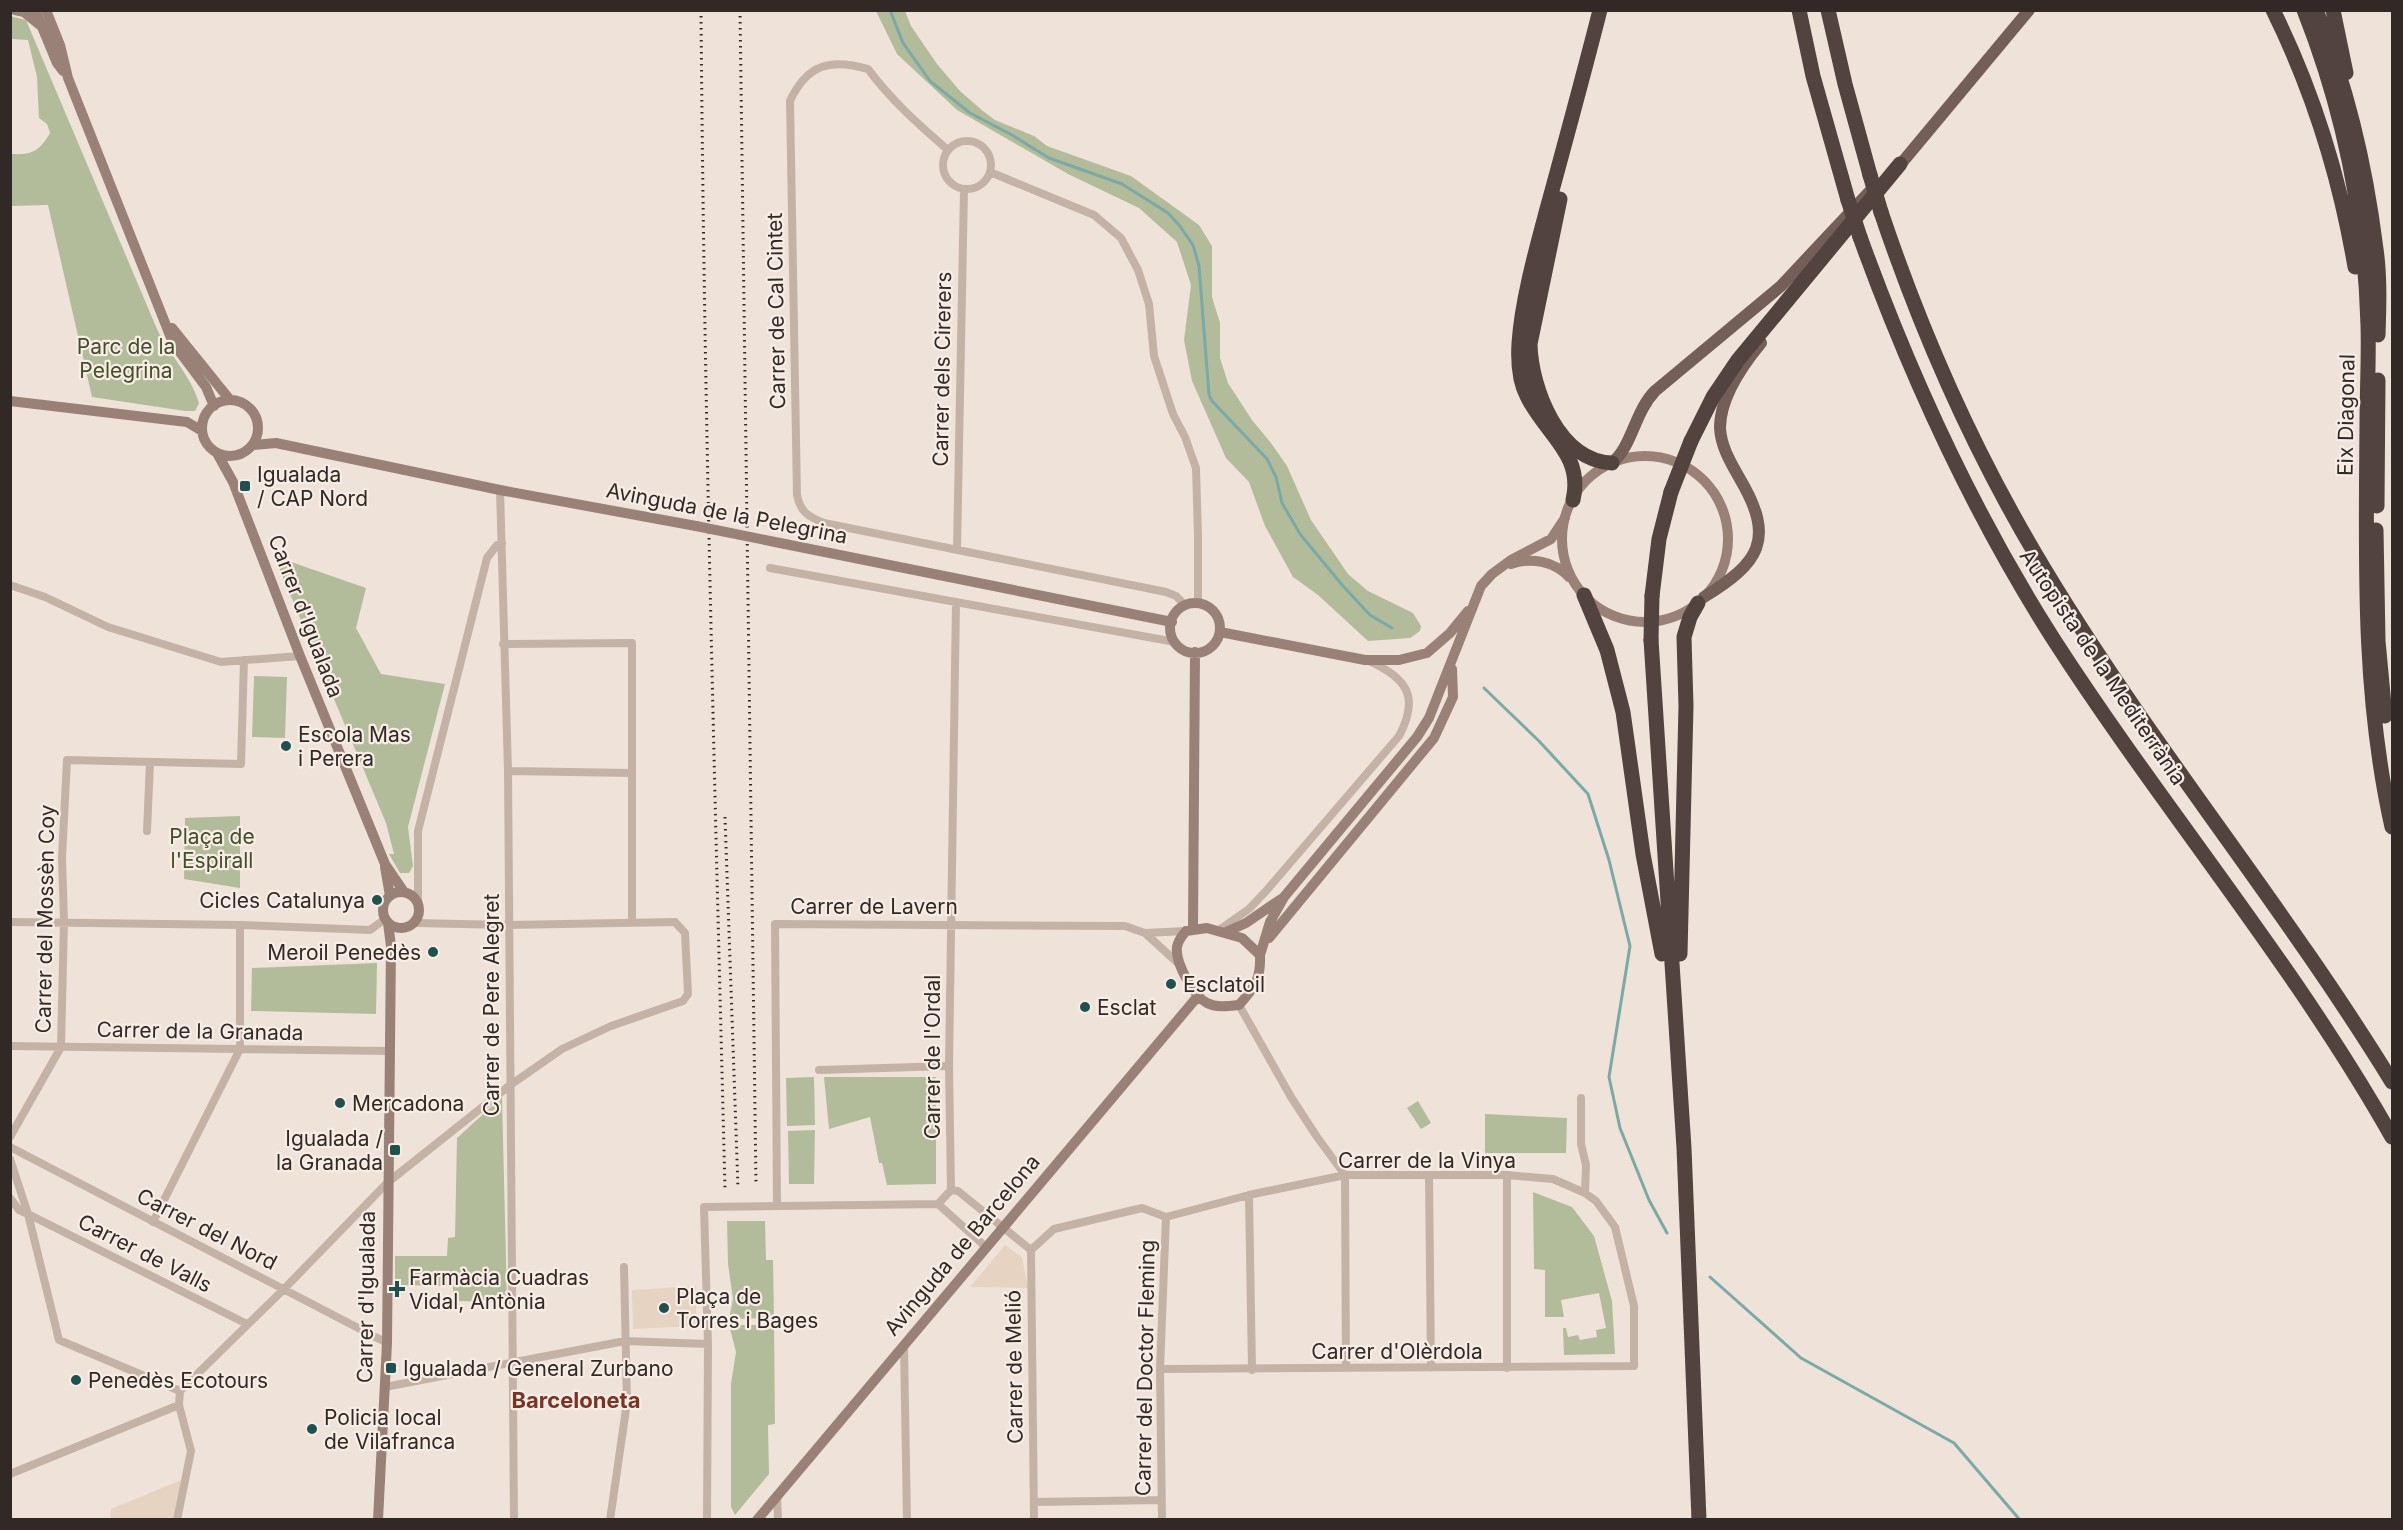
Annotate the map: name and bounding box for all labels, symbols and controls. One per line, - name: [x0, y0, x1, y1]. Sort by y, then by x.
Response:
- street label: Carrer de Cal Cintet: [762, 212, 790, 410]
- street label: Carrer dels Cirerers: [928, 271, 956, 467]
- park label: Parc de la Pelegrina: [77, 334, 175, 383]
- street label: Eix Diagonal: [2332, 354, 2360, 476]
- place label: Igualada / CAP Nord: [257, 462, 368, 511]
- street label: Avinguda de la Pelegrina: [604, 477, 850, 549]
- marker: Igualada / CAP Nord: [238, 479, 252, 493]
- street label: Carrer d'Igualada: [263, 531, 349, 701]
- street label: Autopista de la Mediterrània: [2015, 544, 2191, 790]
- place label: Escola Mas i Perera: [298, 722, 411, 771]
- marker: Escola Mas i Perera: [279, 739, 293, 753]
- street label: Carrer del Mossèn Coy: [31, 804, 59, 1034]
- park label: Plaça de l'Espirall: [169, 824, 255, 873]
- place label: Cicles Catalunya: [199, 888, 365, 913]
- marker: Cicles Catalunya: [370, 893, 384, 907]
- street label: Carrer de Pere Alegret: [479, 894, 504, 1116]
- street label: Carrer de Lavern: [790, 894, 958, 919]
- place label: Meroil Penedès: [267, 940, 421, 965]
- marker: Meroil Penedès: [426, 945, 440, 959]
- place label: Esclatoil: [1183, 972, 1265, 997]
- street label: Carrer de l'Ordal: [920, 975, 945, 1139]
- marker: Esclatoil: [1164, 977, 1178, 991]
- place label: Esclat: [1097, 995, 1157, 1020]
- marker: Esclat: [1078, 1000, 1092, 1014]
- street label: Carrer de la Granada: [96, 1017, 304, 1045]
- place label: Mercadona: [352, 1091, 464, 1116]
- marker: Mercadona: [333, 1096, 347, 1110]
- place label: Igualada / la Granada: [276, 1126, 383, 1175]
- marker: Igualada / la Granada: [388, 1143, 402, 1157]
- street label: Carrer de la Vinya: [1338, 1148, 1516, 1173]
- street label: Avinguda de Barcelona: [879, 1149, 1045, 1341]
- street label: Carrer del Nord: [133, 1183, 281, 1275]
- street label: Carrer de Valls: [74, 1209, 216, 1297]
- street label: Carrer d'Igualada: [352, 1211, 380, 1383]
- street label: Carrer del Doctor Fleming: [1130, 1240, 1160, 1496]
- place label: Farmàcia Cuadras Vidal, Antònia: [409, 1265, 589, 1314]
- marker: Farmàcia Cuadras Vidal, Antònia: [390, 1282, 404, 1296]
- place label: Plaça de Torres i Bages: [676, 1284, 818, 1333]
- street label: Carrer de Melió: [1000, 1290, 1028, 1444]
- marker: Plaça de Torres i Bages: [657, 1301, 671, 1315]
- street label: Carrer d'Olèrdola: [1311, 1339, 1483, 1364]
- place label: Igualada / General Zurbano: [403, 1356, 674, 1381]
- marker: Igualada / General Zurbano: [384, 1361, 398, 1375]
- place label: Penedès Ecotours: [88, 1368, 268, 1393]
- marker: Penedès Ecotours: [69, 1373, 83, 1387]
- district label: Barceloneta: [512, 1387, 641, 1413]
- place label: Policia local de Vilafranca: [324, 1405, 455, 1454]
- marker: Policia local de Vilafranca: [305, 1422, 319, 1436]

